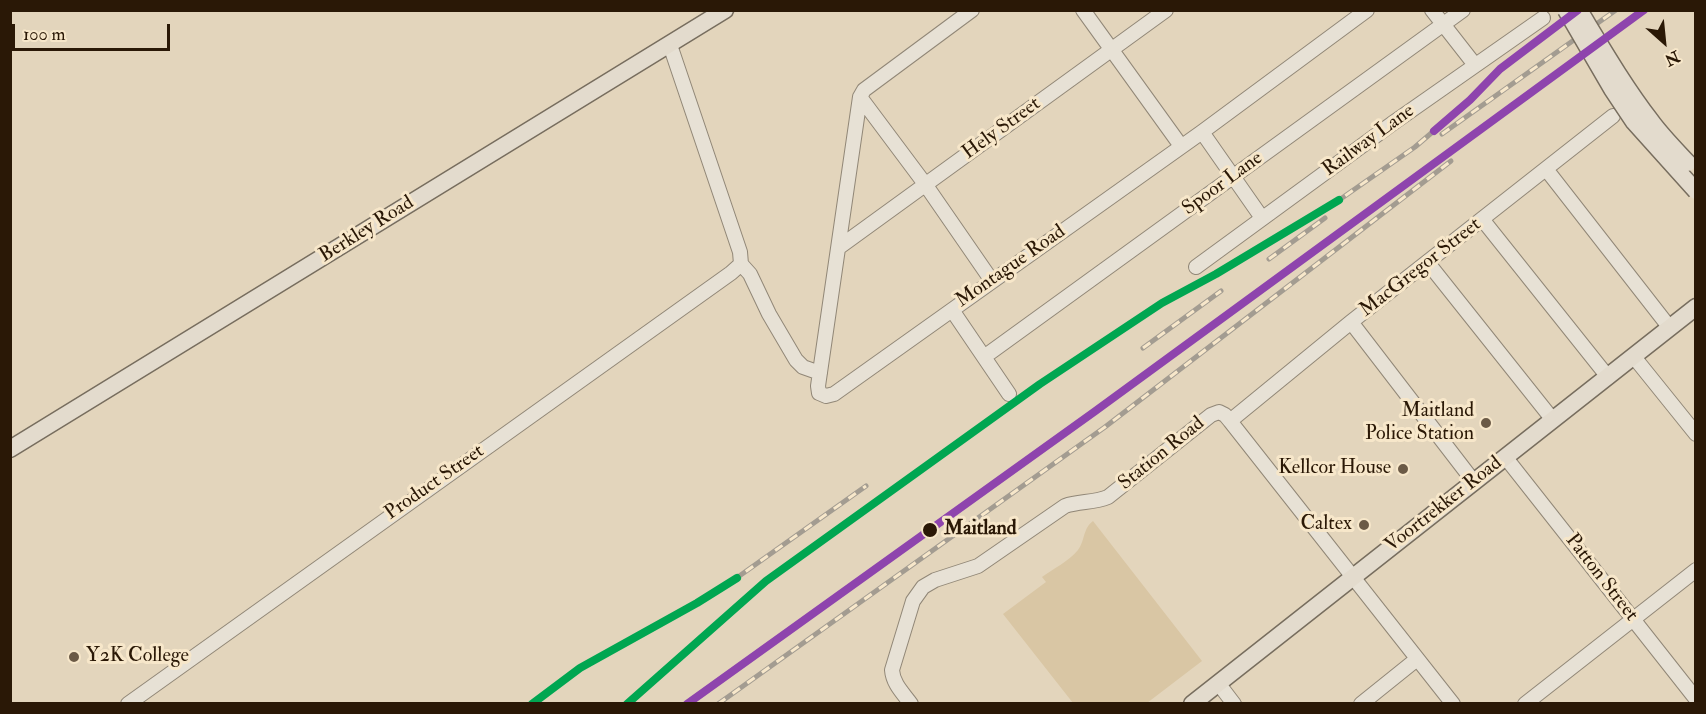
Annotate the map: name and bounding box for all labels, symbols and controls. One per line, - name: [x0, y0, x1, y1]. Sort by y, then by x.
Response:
- scale bar: [15, 12, 172, 50]
- north arrow: [1634, 12, 1694, 72]
- text: 100 m: [23, 23, 66, 46]
- text: N: [1661, 46, 1683, 70]
- street label: Hely Street: [958, 93, 1046, 165]
- street label: Railway Lane: [1318, 100, 1420, 182]
- street label: Spoor Lane: [1178, 147, 1268, 221]
- street label: Berkley Road: [315, 192, 419, 268]
- street label: MacGregor Street: [1356, 213, 1486, 323]
- street label: Montague Road: [952, 220, 1070, 314]
- place label: Maitland Police Station: [1365, 400, 1474, 447]
- street label: Station Road: [1114, 412, 1210, 496]
- marker: Maitland Police Station: [1479, 416, 1493, 430]
- street label: Product Street: [381, 440, 489, 526]
- street label: Voortrekker Road: [1381, 452, 1507, 558]
- place label: Kellcor House: [1278, 457, 1391, 481]
- marker: Kellcor House: [1396, 462, 1410, 476]
- place label: Caltex: [1301, 513, 1352, 537]
- place label: Maitland: [944, 518, 1017, 542]
- marker: Caltex: [1357, 518, 1371, 532]
- marker: Maitland: [921, 521, 939, 539]
- street label: Patton Street: [1559, 529, 1643, 627]
- place label: Y2K College: [86, 645, 189, 669]
- marker: Y2K College: [67, 650, 81, 664]

